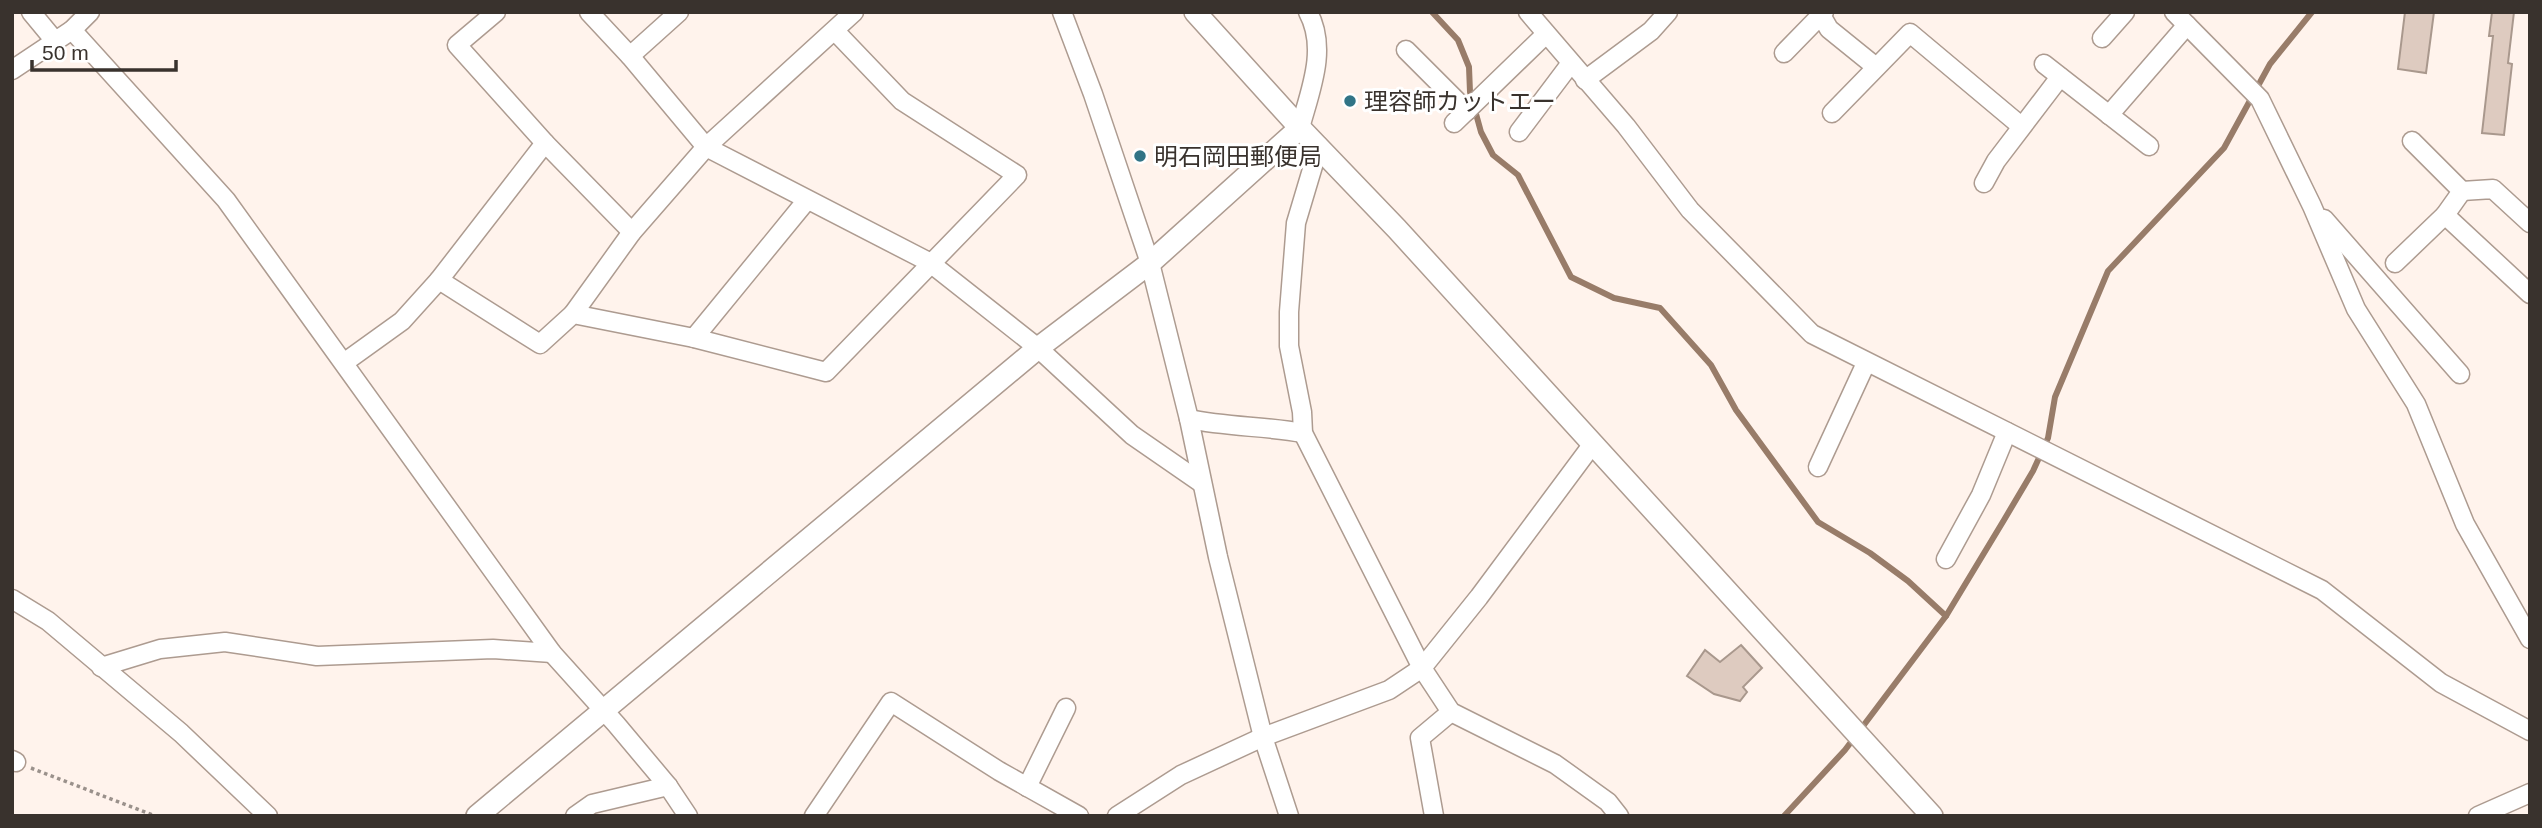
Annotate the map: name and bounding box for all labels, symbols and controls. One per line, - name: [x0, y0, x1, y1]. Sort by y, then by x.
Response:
- scale bar: [32, 28, 175, 72]
- text: 50 m: [42, 41, 89, 64]
- place label: 理容師カットエー: [1364, 88, 1556, 115]
- marker: 理容師カットエー: [1342, 93, 1358, 109]
- place label: 明石岡田郵便局: [1154, 143, 1322, 170]
- marker: 明石岡田郵便局: [1132, 148, 1148, 164]

